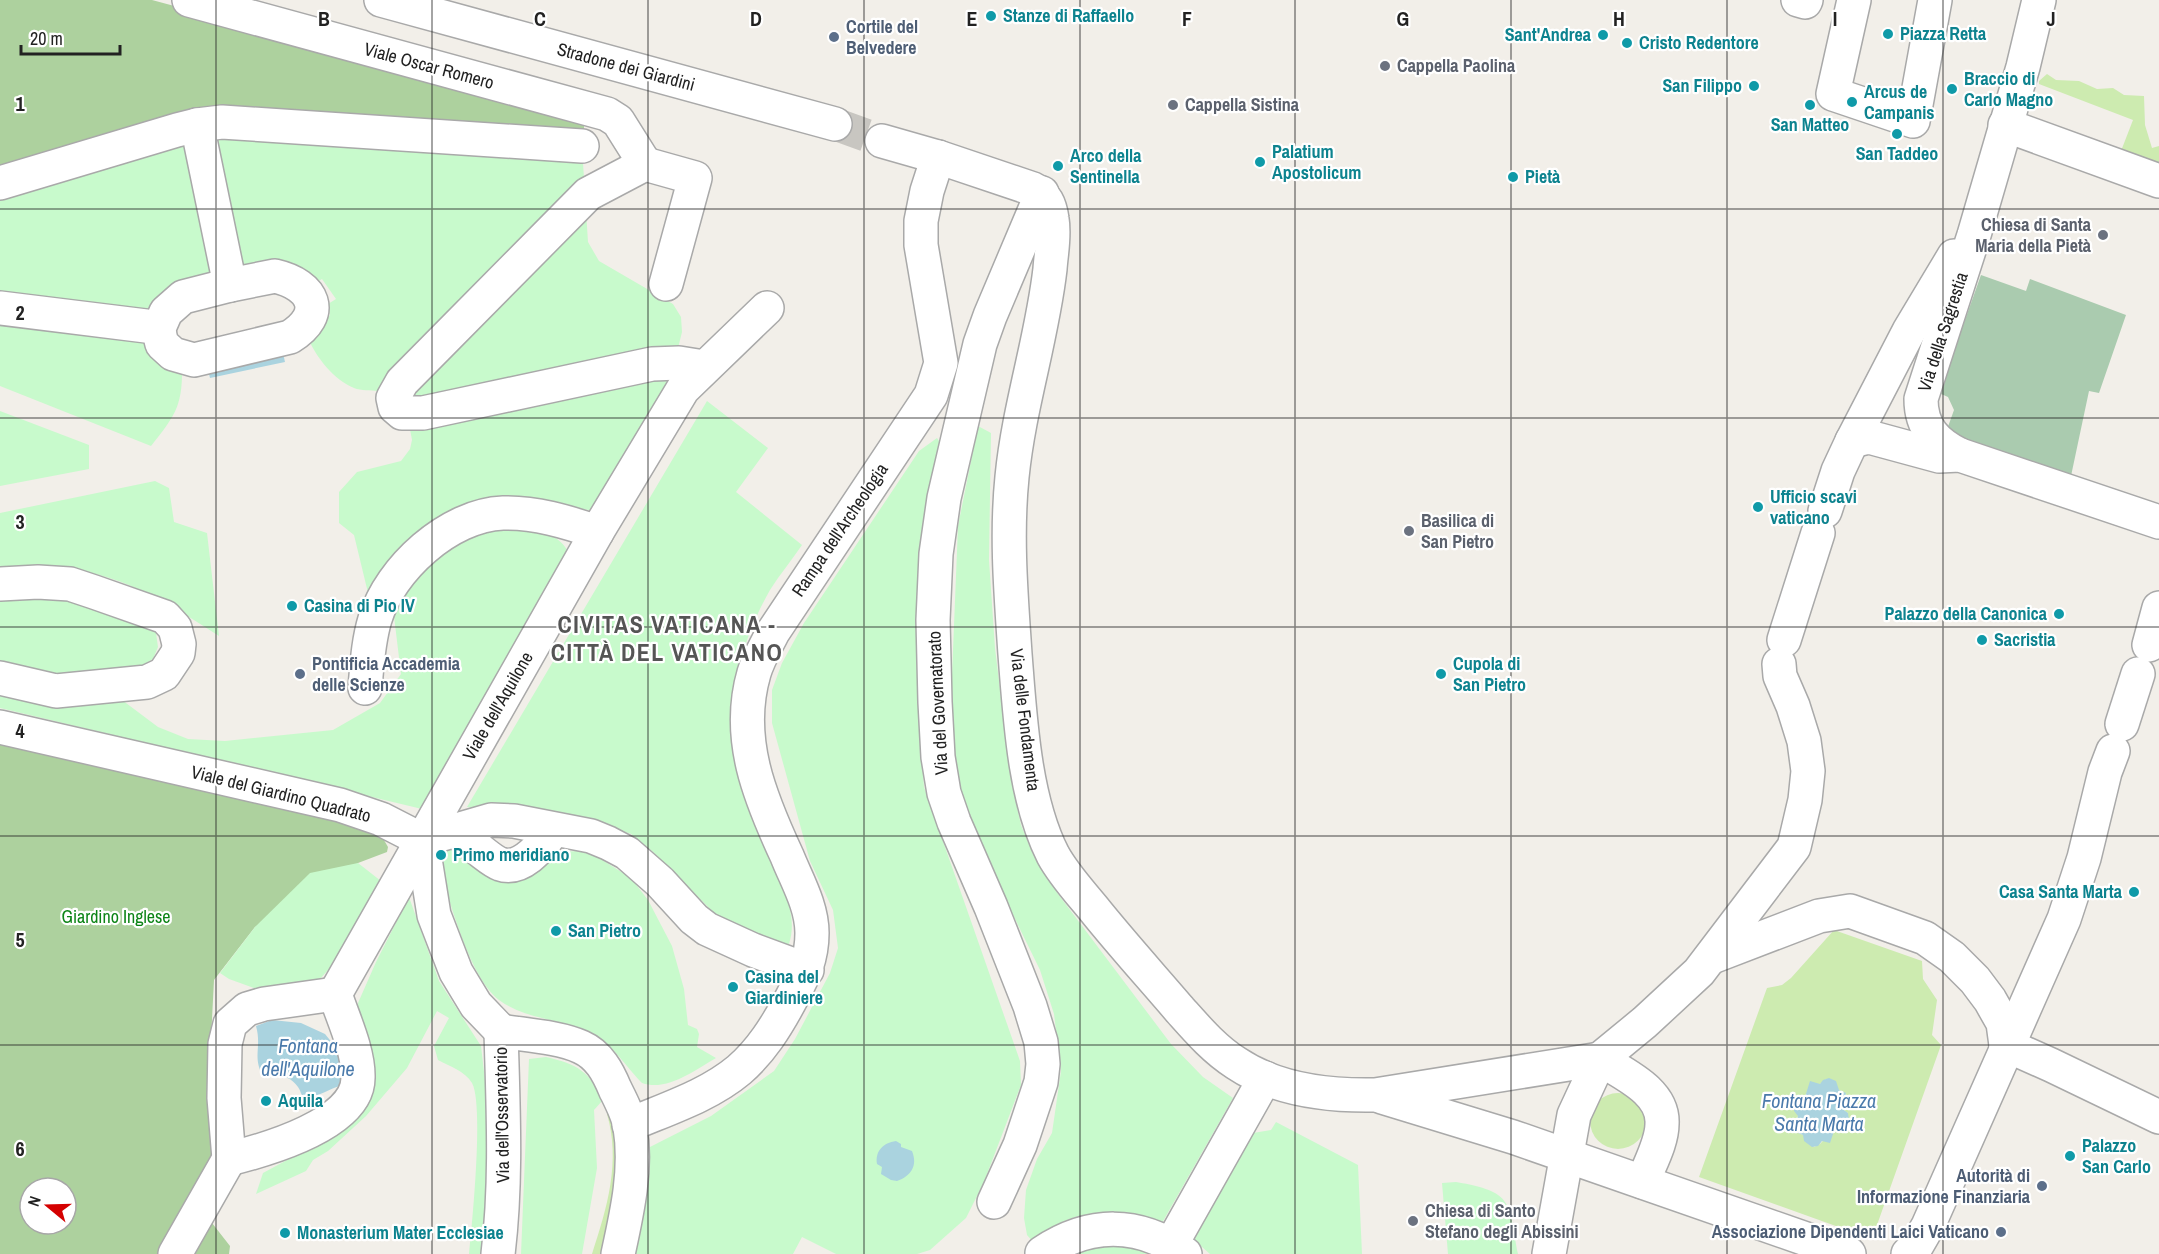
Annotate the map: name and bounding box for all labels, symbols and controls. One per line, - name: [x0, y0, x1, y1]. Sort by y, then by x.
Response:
- place label: Stanze di Raffaello: [1003, 3, 1134, 28]
- text: B: [318, 5, 330, 32]
- text: C: [534, 5, 546, 32]
- text: D: [750, 5, 762, 32]
- text: E: [967, 5, 978, 32]
- text: F: [1182, 5, 1192, 32]
- text: G: [1397, 5, 1409, 32]
- text: H: [1613, 5, 1625, 32]
- text: I: [1833, 5, 1837, 32]
- text: J: [2046, 5, 2056, 32]
- marker: Stanze di Raffaello: [984, 9, 998, 23]
- place label: Cortile del Belvedere: [846, 14, 918, 60]
- scale bar: [21, 18, 120, 56]
- place label: Piazza Retta: [1900, 21, 1987, 46]
- place label: Sant'Andrea: [1505, 22, 1592, 47]
- text: 20 m: [30, 26, 63, 51]
- marker: Piazza Retta: [1881, 27, 1895, 41]
- marker: Sant'Andrea: [1596, 28, 1610, 42]
- marker: Cortile del Belvedere: [827, 30, 841, 44]
- place label: Cristo Redentore: [1639, 30, 1759, 55]
- street label: Viale Oscar Romero: [361, 36, 497, 95]
- street label: Stradone dei Giardini: [554, 36, 698, 97]
- marker: Cristo Redentore: [1620, 36, 1634, 50]
- place label: Cappella Paolina: [1397, 53, 1516, 78]
- marker: Cappella Paolina: [1378, 59, 1392, 73]
- place label: Braccio di Carlo Magno: [1964, 66, 2053, 112]
- place label: San Filippo: [1662, 73, 1742, 98]
- marker: San Filippo: [1747, 79, 1761, 93]
- place label: Arcus de Campanis: [1864, 79, 1935, 125]
- marker: Braccio di Carlo Magno: [1945, 82, 1959, 96]
- text: 1: [15, 90, 25, 117]
- place label: Cappella Sistina: [1185, 92, 1300, 117]
- marker: Arcus de Campanis: [1845, 95, 1859, 109]
- marker: Cappella Sistina: [1166, 98, 1180, 112]
- marker: San Matteo: [1803, 98, 1817, 112]
- place label: San Matteo: [1771, 112, 1849, 137]
- marker: San Taddeo: [1890, 127, 1904, 141]
- place label: Palatium Apostolicum: [1272, 139, 1361, 185]
- place label: San Taddeo: [1856, 141, 1938, 166]
- place label: Arco della Sentinella: [1070, 143, 1142, 189]
- marker: Palatium Apostolicum: [1253, 155, 1267, 169]
- marker: Arco della Sentinella: [1051, 159, 1065, 173]
- place label: Pietà: [1525, 164, 1561, 189]
- marker: Pietà: [1506, 170, 1520, 184]
- place label: Chiesa di Santa Maria della Pietà: [1975, 212, 2092, 258]
- marker: Chiesa di Santa Maria della Pietà: [2096, 228, 2110, 242]
- street label: Via della Sagrestia: [1911, 269, 1974, 395]
- text: 2: [15, 299, 25, 326]
- street label: Rampa dell'Archeologia: [786, 458, 894, 601]
- place label: Ufficio scavi vaticano: [1770, 484, 1857, 530]
- marker: Ufficio scavi vaticano: [1751, 500, 1765, 514]
- text: 3: [15, 508, 25, 535]
- place label: Basilica di San Pietro: [1421, 508, 1494, 554]
- marker: Basilica di San Pietro: [1402, 524, 1416, 538]
- place label: Casina di Pio IV: [304, 593, 415, 618]
- marker: Casina di Pio IV: [285, 599, 299, 613]
- place label: Palazzo della Canonica: [1885, 601, 2048, 626]
- marker: Palazzo della Canonica: [2052, 607, 2066, 621]
- district label: CIVITAS VATICANA - CITTÀ DEL VATICANO: [551, 608, 783, 668]
- place label: Sacristia: [1994, 627, 2056, 652]
- street label: Via del Governatorato: [921, 630, 954, 776]
- marker: Sacristia: [1975, 633, 1989, 647]
- street label: Viale dell'Aquilone: [456, 647, 539, 765]
- street label: Via delle Fondamenta: [1004, 647, 1047, 793]
- place label: Pontificia Accademia delle Scienze: [312, 651, 461, 697]
- place label: Cupola di San Pietro: [1453, 651, 1526, 697]
- marker: Pontificia Accademia delle Scienze: [293, 667, 307, 681]
- marker: Cupola di San Pietro: [1434, 667, 1448, 681]
- text: 4: [15, 717, 25, 744]
- street label: Viale del Giardino Quadrato: [189, 759, 374, 828]
- place label: Primo meridiano: [453, 842, 569, 867]
- marker: Primo meridiano: [434, 848, 448, 862]
- place label: Casa Santa Marta: [1999, 879, 2123, 904]
- marker: Casa Santa Marta: [2127, 885, 2141, 899]
- park label: Giardino Inglese: [61, 904, 171, 929]
- place label: San Pietro: [568, 918, 641, 943]
- marker: San Pietro: [549, 924, 563, 938]
- text: 5: [15, 926, 25, 953]
- place label: Casina del Giardiniere: [745, 964, 823, 1010]
- marker: Casina del Giardiniere: [726, 980, 740, 994]
- water label: Fontana dell'Aquilone: [261, 1032, 355, 1082]
- street label: Via dell'Osservatorio: [488, 1047, 515, 1183]
- water label: Fontana Piazza Santa Marta: [1762, 1087, 1876, 1137]
- place label: Aquila: [278, 1088, 324, 1113]
- marker: Aquila: [259, 1094, 273, 1108]
- place label: Palazzo San Carlo: [2082, 1133, 2151, 1179]
- text: 6: [15, 1135, 25, 1162]
- marker: Palazzo San Carlo: [2063, 1149, 2077, 1163]
- place label: Autorità di Informazione Finanziaria: [1857, 1163, 2031, 1209]
- north arrow: [18, 1176, 78, 1236]
- marker: Autorità di Informazione Finanziaria: [2035, 1179, 2049, 1193]
- text: N: [22, 1193, 46, 1209]
- place label: Chiesa di Santo Stefano degli Abissini: [1425, 1198, 1579, 1244]
- marker: Chiesa di Santo Stefano degli Abissini: [1406, 1214, 1420, 1228]
- place label: Associazione Dipendenti Laici Vaticano: [1712, 1219, 1989, 1244]
- place label: Monasterium Mater Ecclesiae: [297, 1220, 504, 1245]
- marker: Associazione Dipendenti Laici Vaticano: [1994, 1225, 2008, 1239]
- marker: Monasterium Mater Ecclesiae: [278, 1226, 292, 1240]

